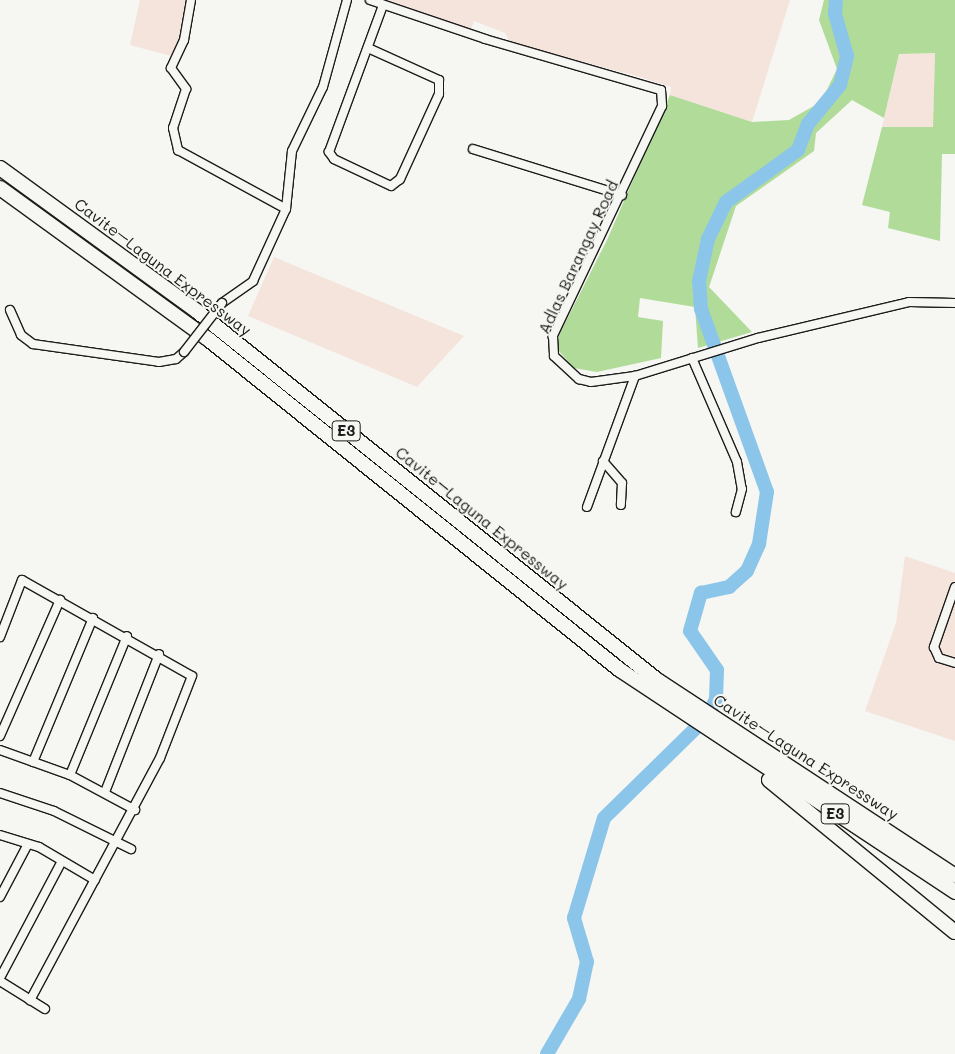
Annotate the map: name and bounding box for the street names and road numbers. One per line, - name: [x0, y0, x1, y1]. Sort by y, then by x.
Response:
- street label: Adlas Barangay Road: [534, 177, 622, 337]
- street label: Cavite–Laguna Expressway: [71, 194, 255, 340]
- road number: E3: [331, 418, 361, 444]
- street label: Cavite–Laguna Expressway: [392, 442, 572, 594]
- street label: Cavite–Laguna Expressway: [710, 690, 902, 824]
- road number: E3: [820, 802, 850, 826]

